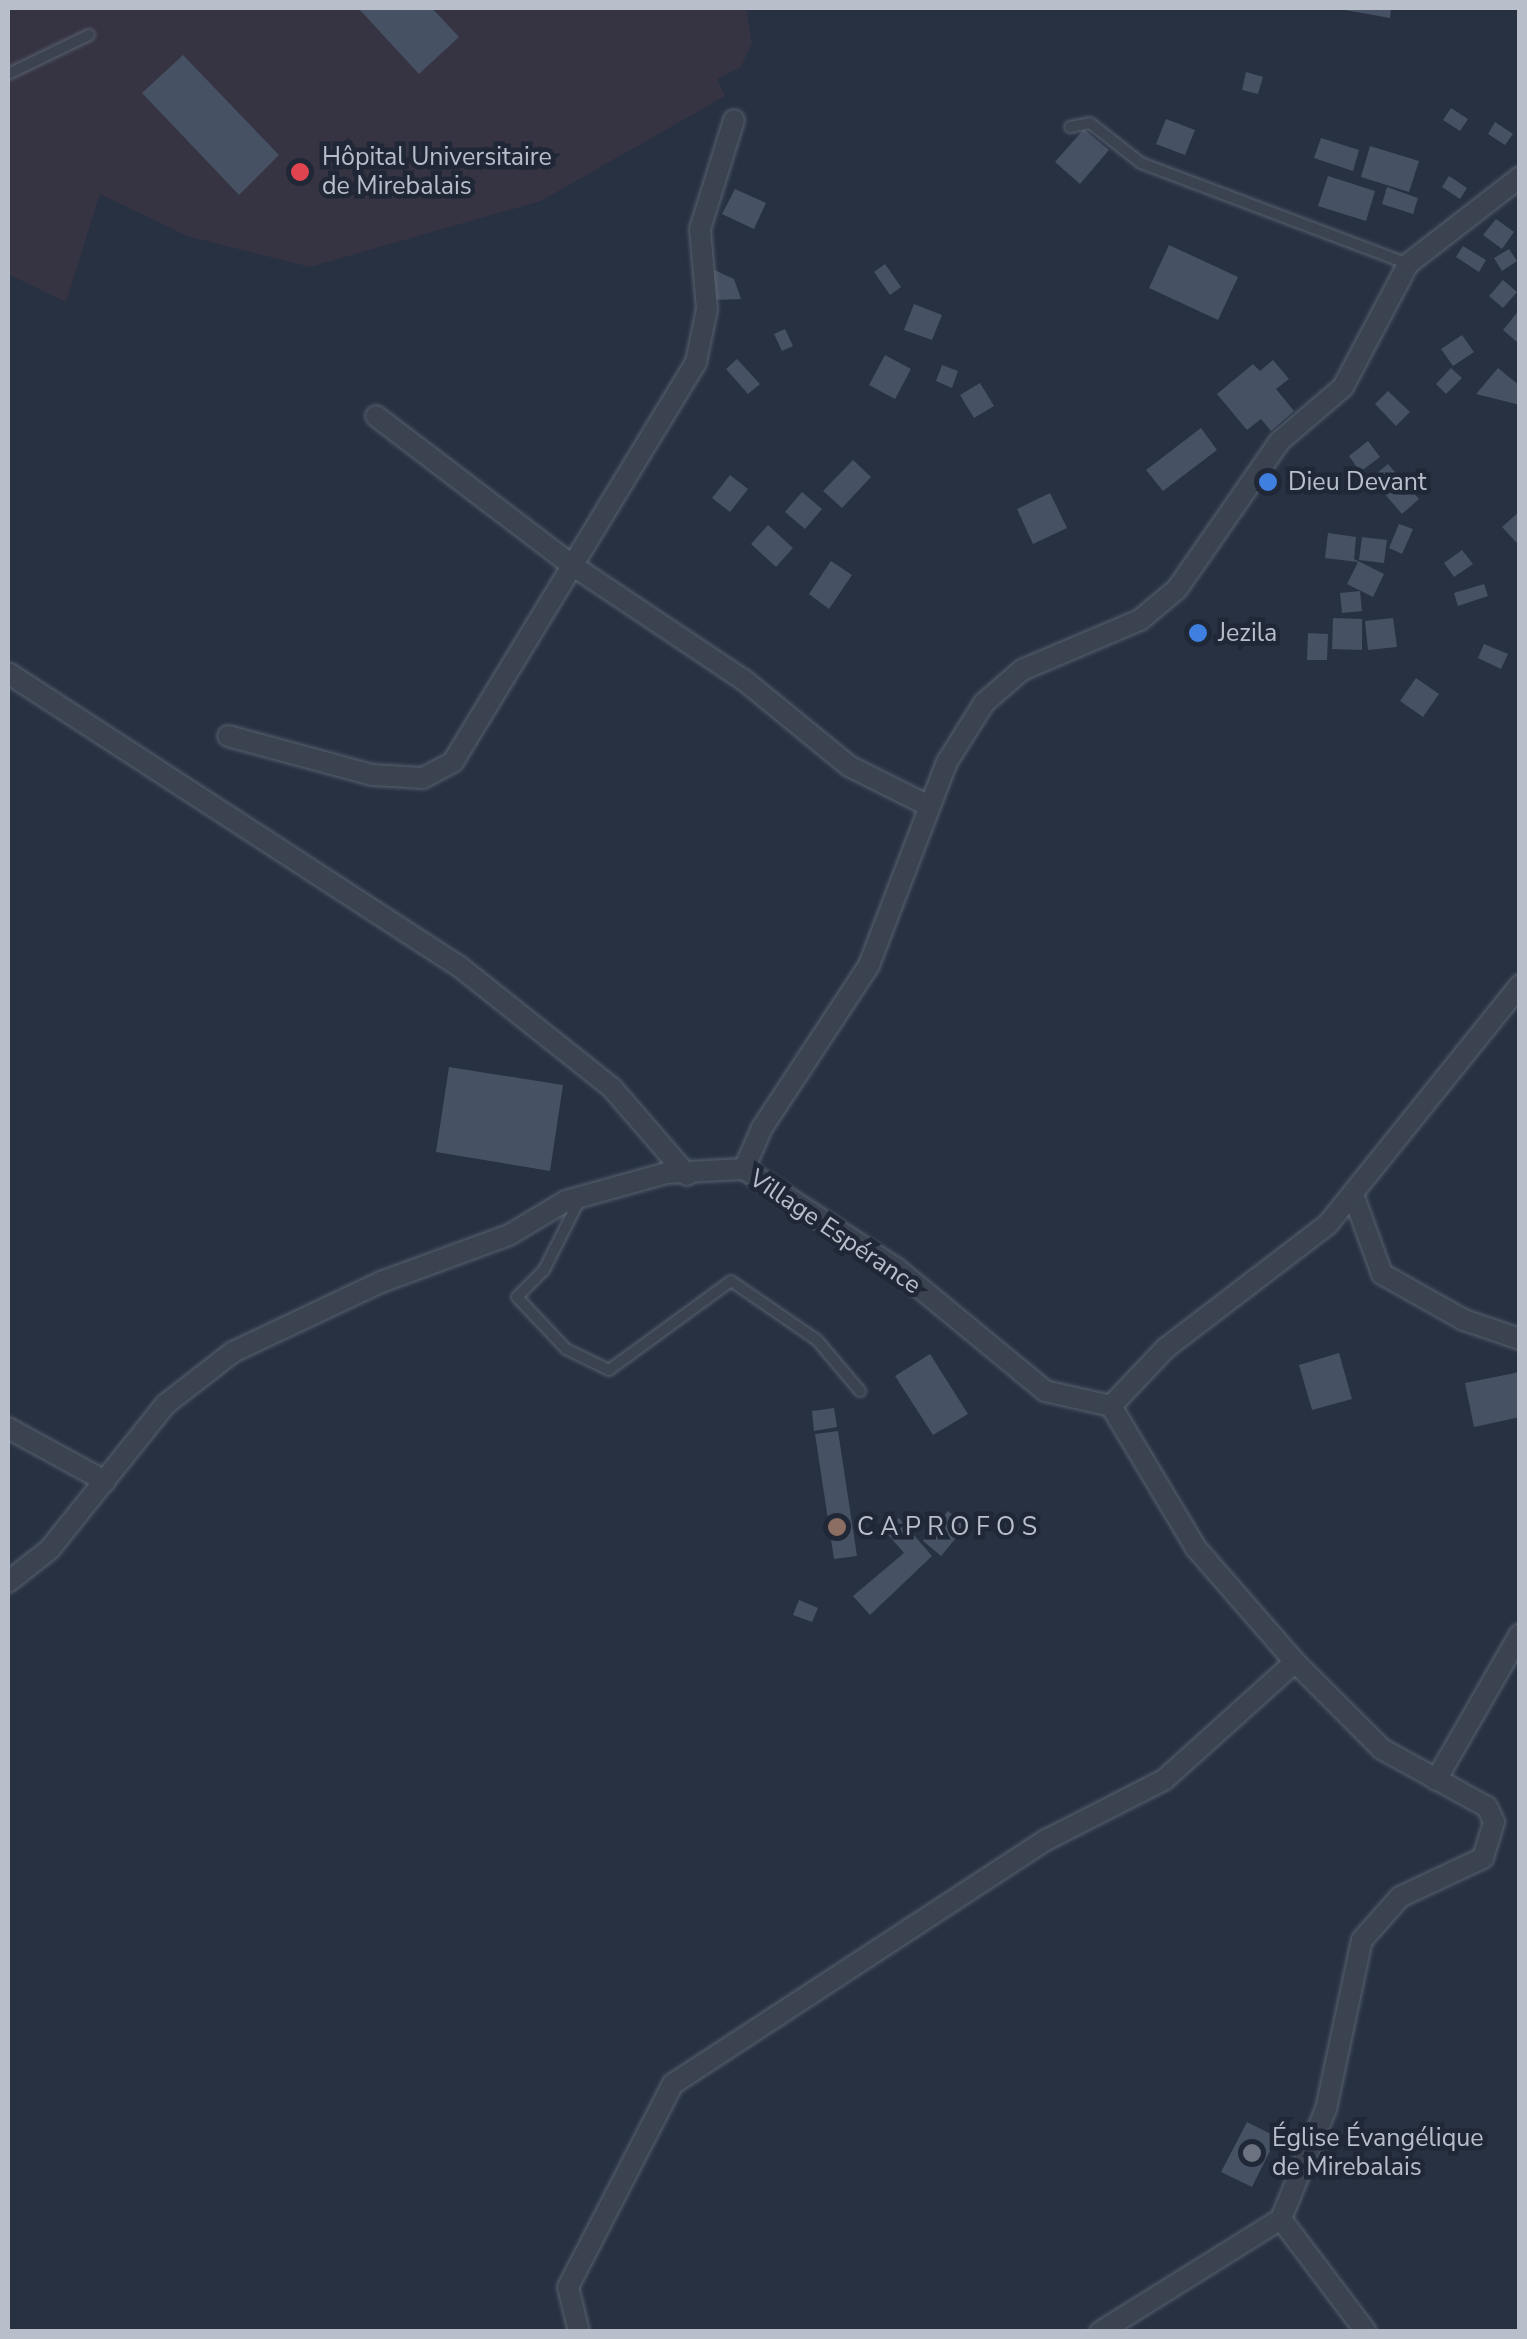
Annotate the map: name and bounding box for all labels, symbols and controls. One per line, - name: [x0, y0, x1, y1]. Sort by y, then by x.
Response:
- place label: Hôpital Universitaire de Mirebalais: [322, 143, 552, 202]
- marker: Hôpital Universitaire de Mirebalais: [287, 159, 313, 185]
- place label: Dieu Devant: [1288, 467, 1427, 497]
- marker: Dieu Devant: [1257, 471, 1279, 493]
- place label: Jezila: [1218, 618, 1277, 648]
- marker: Jezila: [1187, 622, 1209, 644]
- street label: Village Espérance: [743, 1163, 927, 1301]
- place label: C A P R O F O S: [857, 1512, 1037, 1542]
- marker: C A P R O F O S: [826, 1516, 848, 1538]
- place label: Église Évangélique de Mirebalais: [1272, 2124, 1484, 2183]
- marker: Église Évangélique de Mirebalais: [1241, 2142, 1263, 2164]

